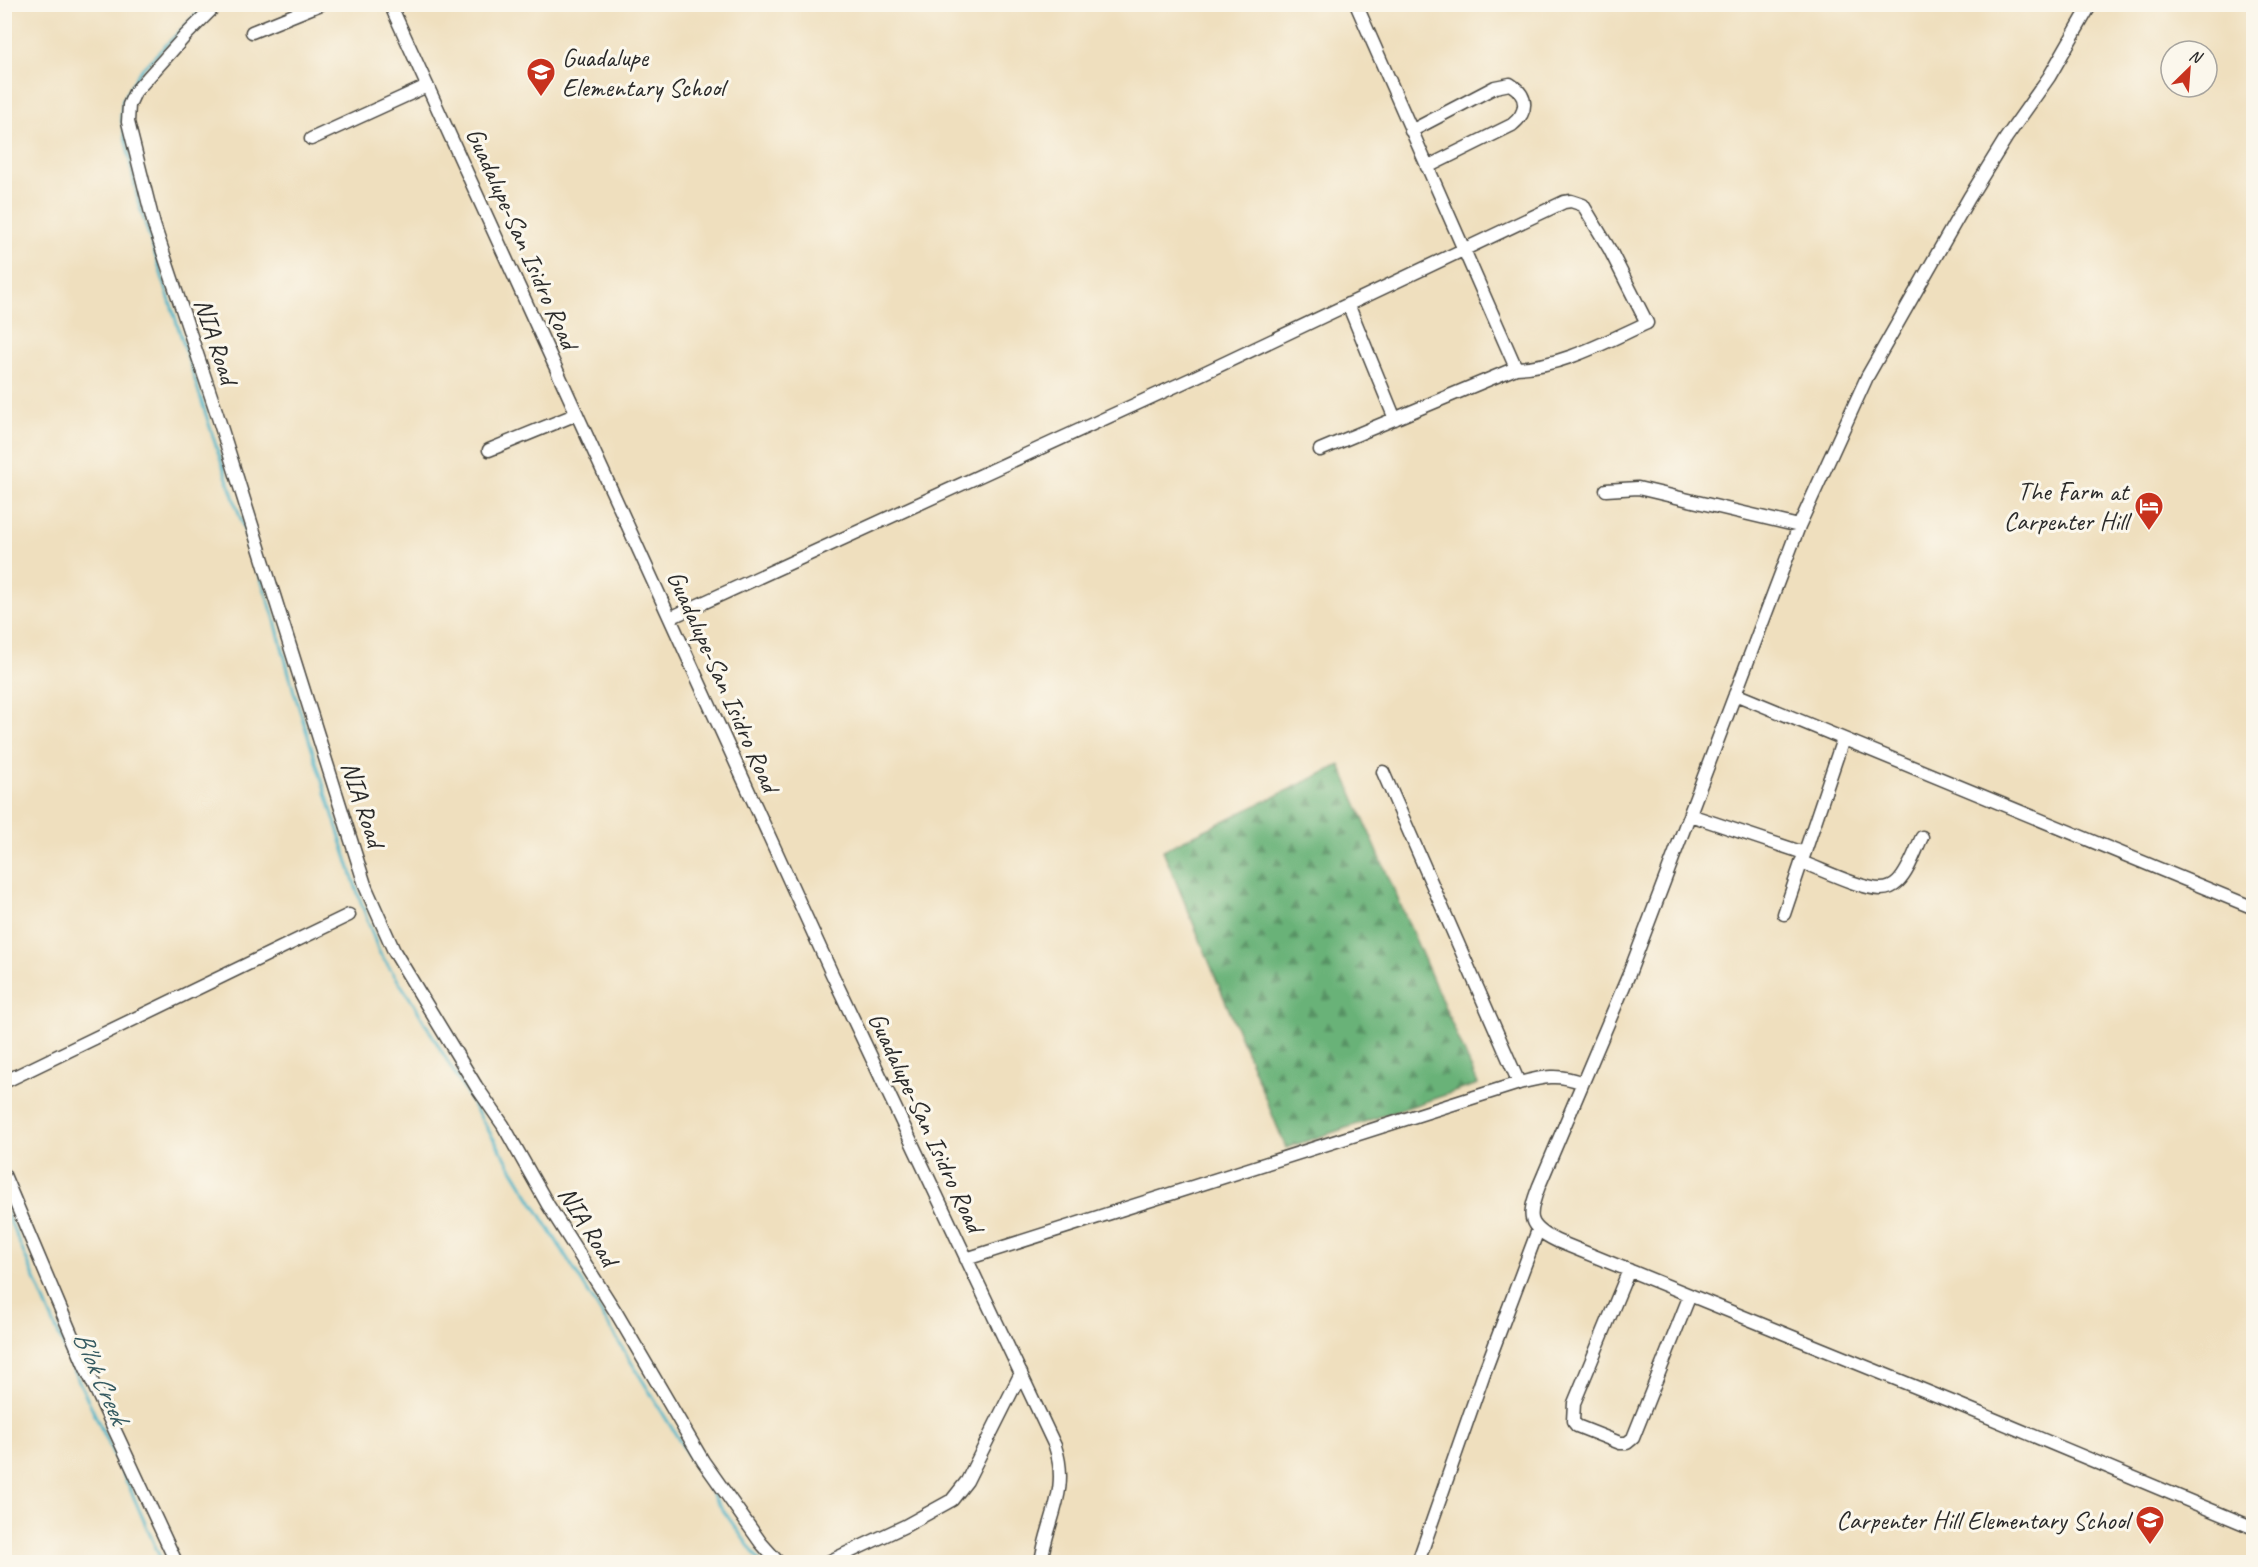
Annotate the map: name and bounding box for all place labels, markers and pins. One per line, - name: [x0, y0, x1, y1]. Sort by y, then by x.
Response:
- place label: Guadalupe Elementary School: [562, 41, 729, 104]
- school or university icon: Guadalupe Elementary School: [525, 56, 557, 98]
- place label: The Farm at Carpenter Hill: [2004, 475, 2133, 538]
- hotel icon: The Farm at Carpenter Hill: [2133, 490, 2165, 532]
- place label: Carpenter Hill Elementary School: [1836, 1504, 2134, 1537]
- school or university icon: Carpenter Hill Elementary School: [2134, 1504, 2166, 1546]

